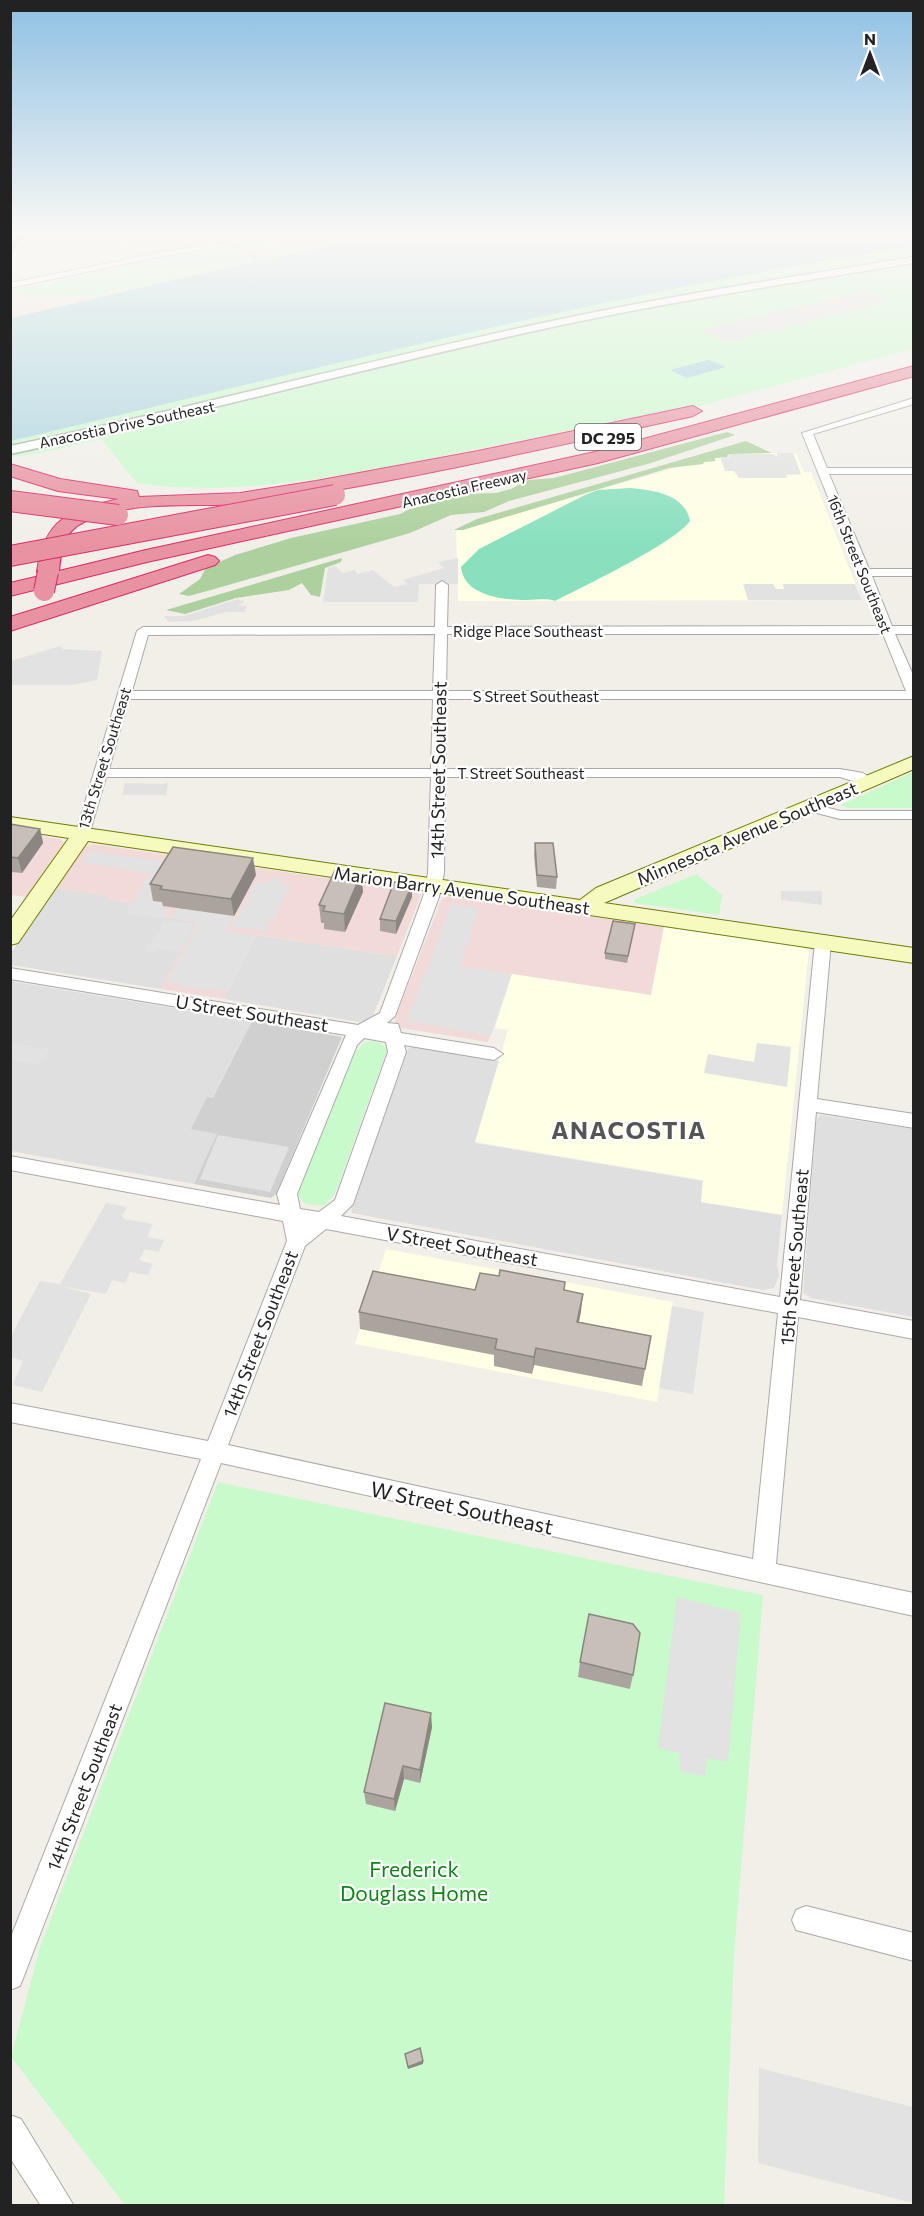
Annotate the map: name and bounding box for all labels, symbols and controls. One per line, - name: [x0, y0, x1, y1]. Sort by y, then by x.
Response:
- north arrow: [840, 24, 900, 84]
- text: N: [864, 29, 876, 48]
- street label: Anacostia Drive Southeast: [37, 397, 217, 451]
- road number: DC 295: [575, 424, 641, 450]
- street label: Anacostia Freeway: [400, 465, 528, 511]
- street label: 16th Street Southeast: [824, 492, 896, 636]
- street label: Ridge Place Southeast: [453, 622, 603, 640]
- street label: 14th Street Southeast: [425, 681, 451, 859]
- street label: 13th Street Southeast: [74, 685, 134, 831]
- street label: S Street Southeast: [473, 687, 599, 705]
- street label: T Street Southeast: [457, 764, 585, 782]
- street label: Minnesota Avenue Southeast: [633, 776, 861, 890]
- street label: Marion Barry Avenue Southeast: [333, 861, 591, 919]
- street label: U Street Southeast: [174, 990, 330, 1036]
- district label: ANACOSTIA: [551, 1115, 707, 1144]
- street label: 15th Street Southeast: [775, 1168, 813, 1346]
- street label: V Street Southeast: [384, 1222, 540, 1270]
- street label: 14th Street Southeast: [218, 1247, 302, 1421]
- street label: W Street Southeast: [368, 1475, 556, 1539]
- street label: 14th Street Southeast: [42, 1700, 126, 1874]
- park label: Frederick Douglass Home: [340, 1856, 488, 1905]

